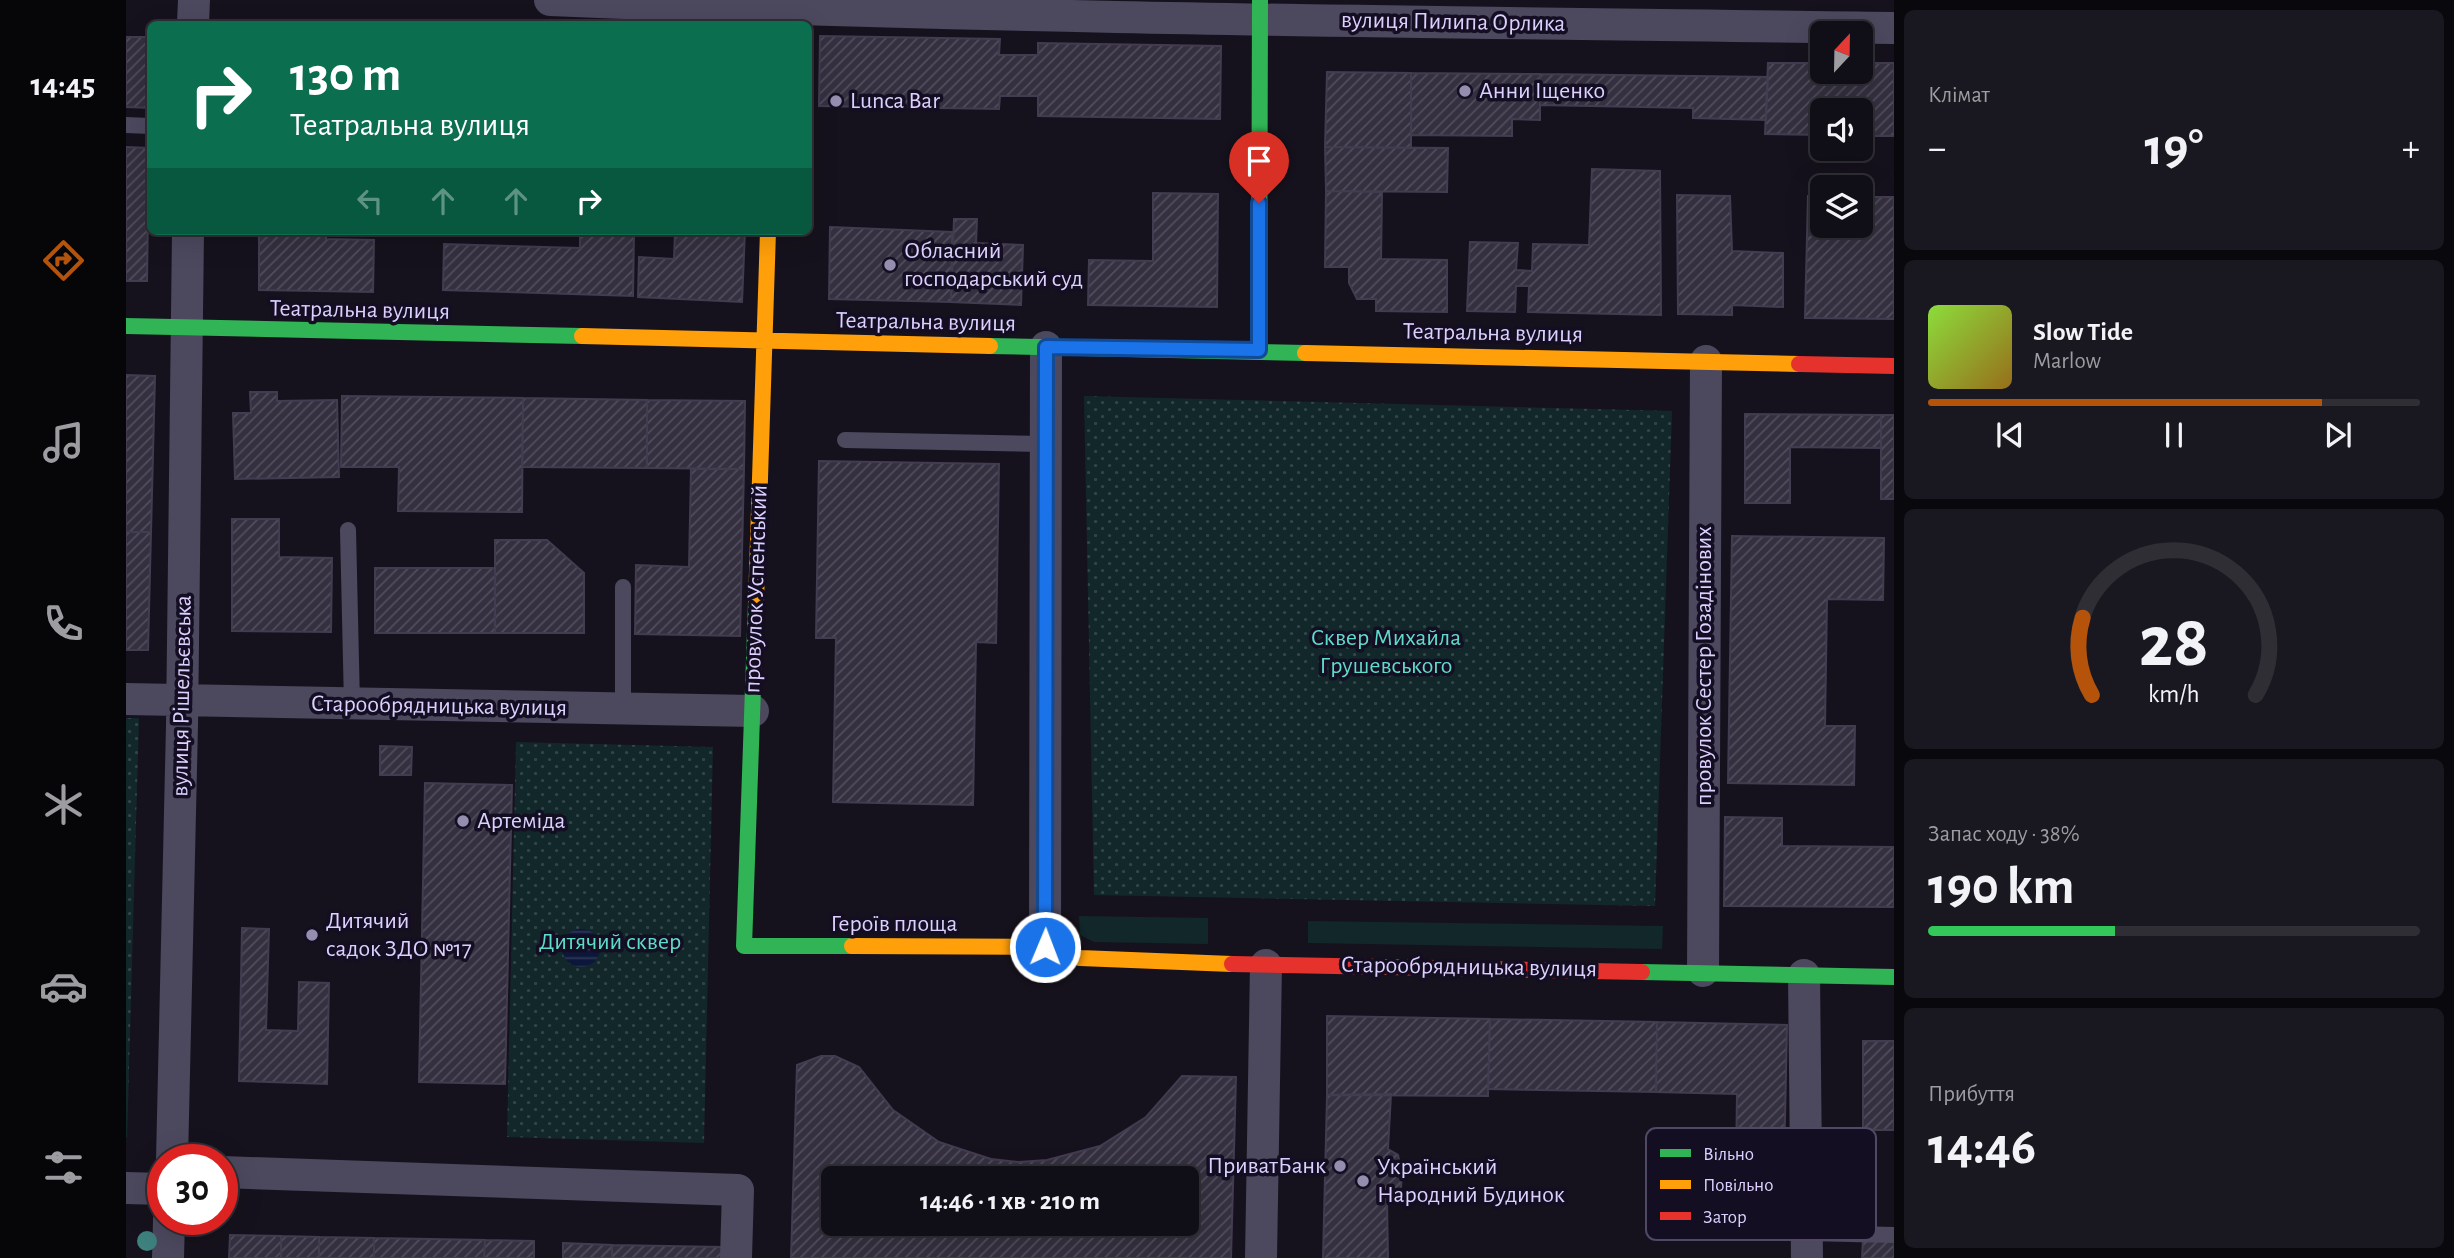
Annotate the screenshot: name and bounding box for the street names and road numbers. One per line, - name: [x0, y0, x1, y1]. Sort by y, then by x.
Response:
- street label: вулиця Пилипа Орлика: [1341, 8, 1565, 36]
- street label: Театральна вулиця: [270, 296, 450, 324]
- street label: Театральна вулиця: [836, 308, 1016, 336]
- street label: Театральна вулиця: [1403, 319, 1583, 347]
- street label: провулок Успенський: [740, 484, 772, 694]
- street label: провулок Сестер Гозадінових: [1692, 526, 1716, 806]
- street label: вулиця Рішельєвська: [168, 595, 196, 797]
- street label: Старообрядницька вулиця: [311, 692, 567, 720]
- street label: Героїв площа: [830, 912, 958, 936]
- street label: Старообрядницька вулиця: [1341, 953, 1597, 981]

